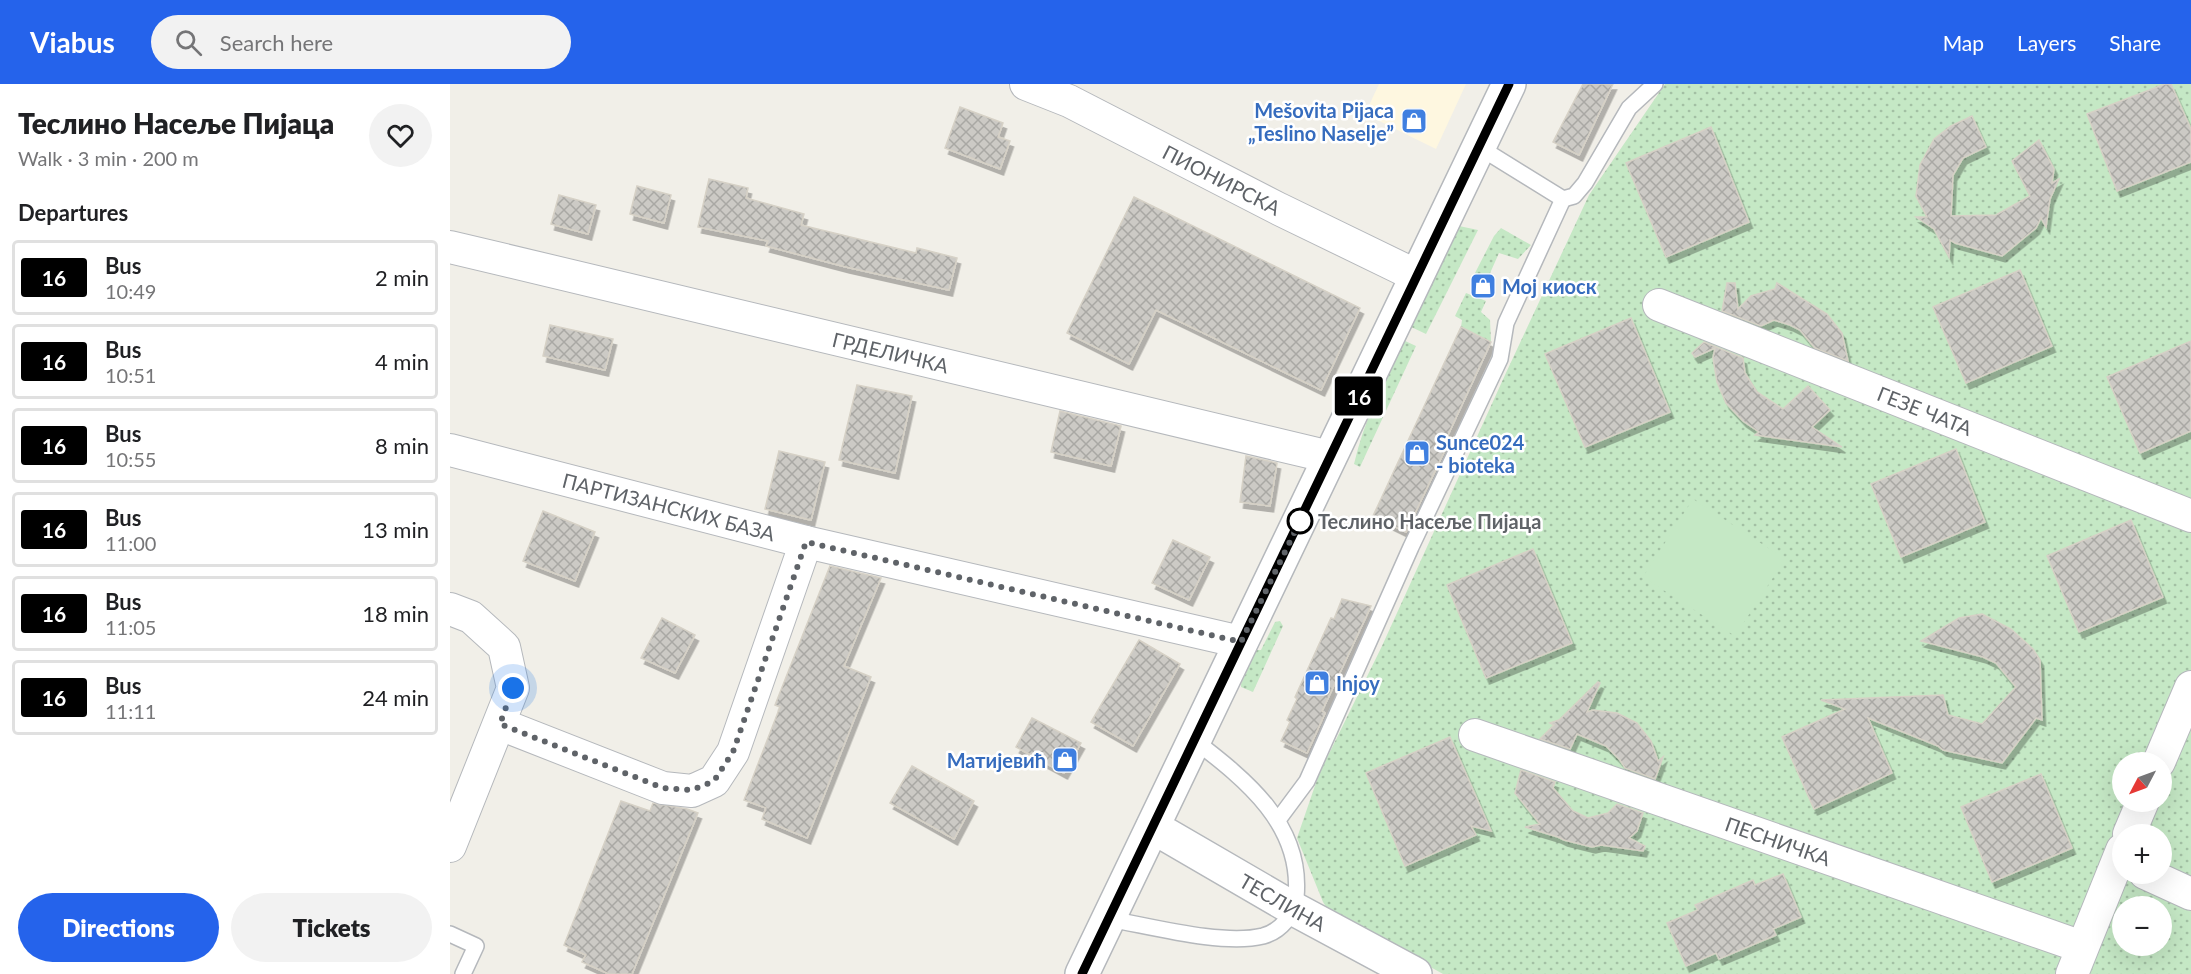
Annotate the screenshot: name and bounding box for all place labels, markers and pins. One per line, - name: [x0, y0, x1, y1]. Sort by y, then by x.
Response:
- place label: Mešovita Pijaca „Teslino Naselje”: [1248, 98, 1394, 145]
- shop icon: Mešovita Pijaca „Teslino Naselje”: [1399, 106, 1429, 136]
- shop icon: Мој киоск: [1468, 271, 1498, 301]
- place label: Мој киоск: [1502, 274, 1597, 298]
- place label: Sunce024 - bioteka: [1436, 430, 1525, 477]
- shop icon: Sunce024 - bioteka: [1402, 438, 1432, 468]
- marker: Теслино Насеље Пијаца: [1287, 508, 1313, 534]
- place label: Теслино Насеље Пијаца: [1318, 509, 1541, 533]
- shop icon: Injoy: [1302, 668, 1332, 698]
- place label: Injoy: [1336, 671, 1380, 695]
- shop icon: Матијевић: [1050, 745, 1080, 775]
- place label: Матијевић: [947, 748, 1046, 772]

